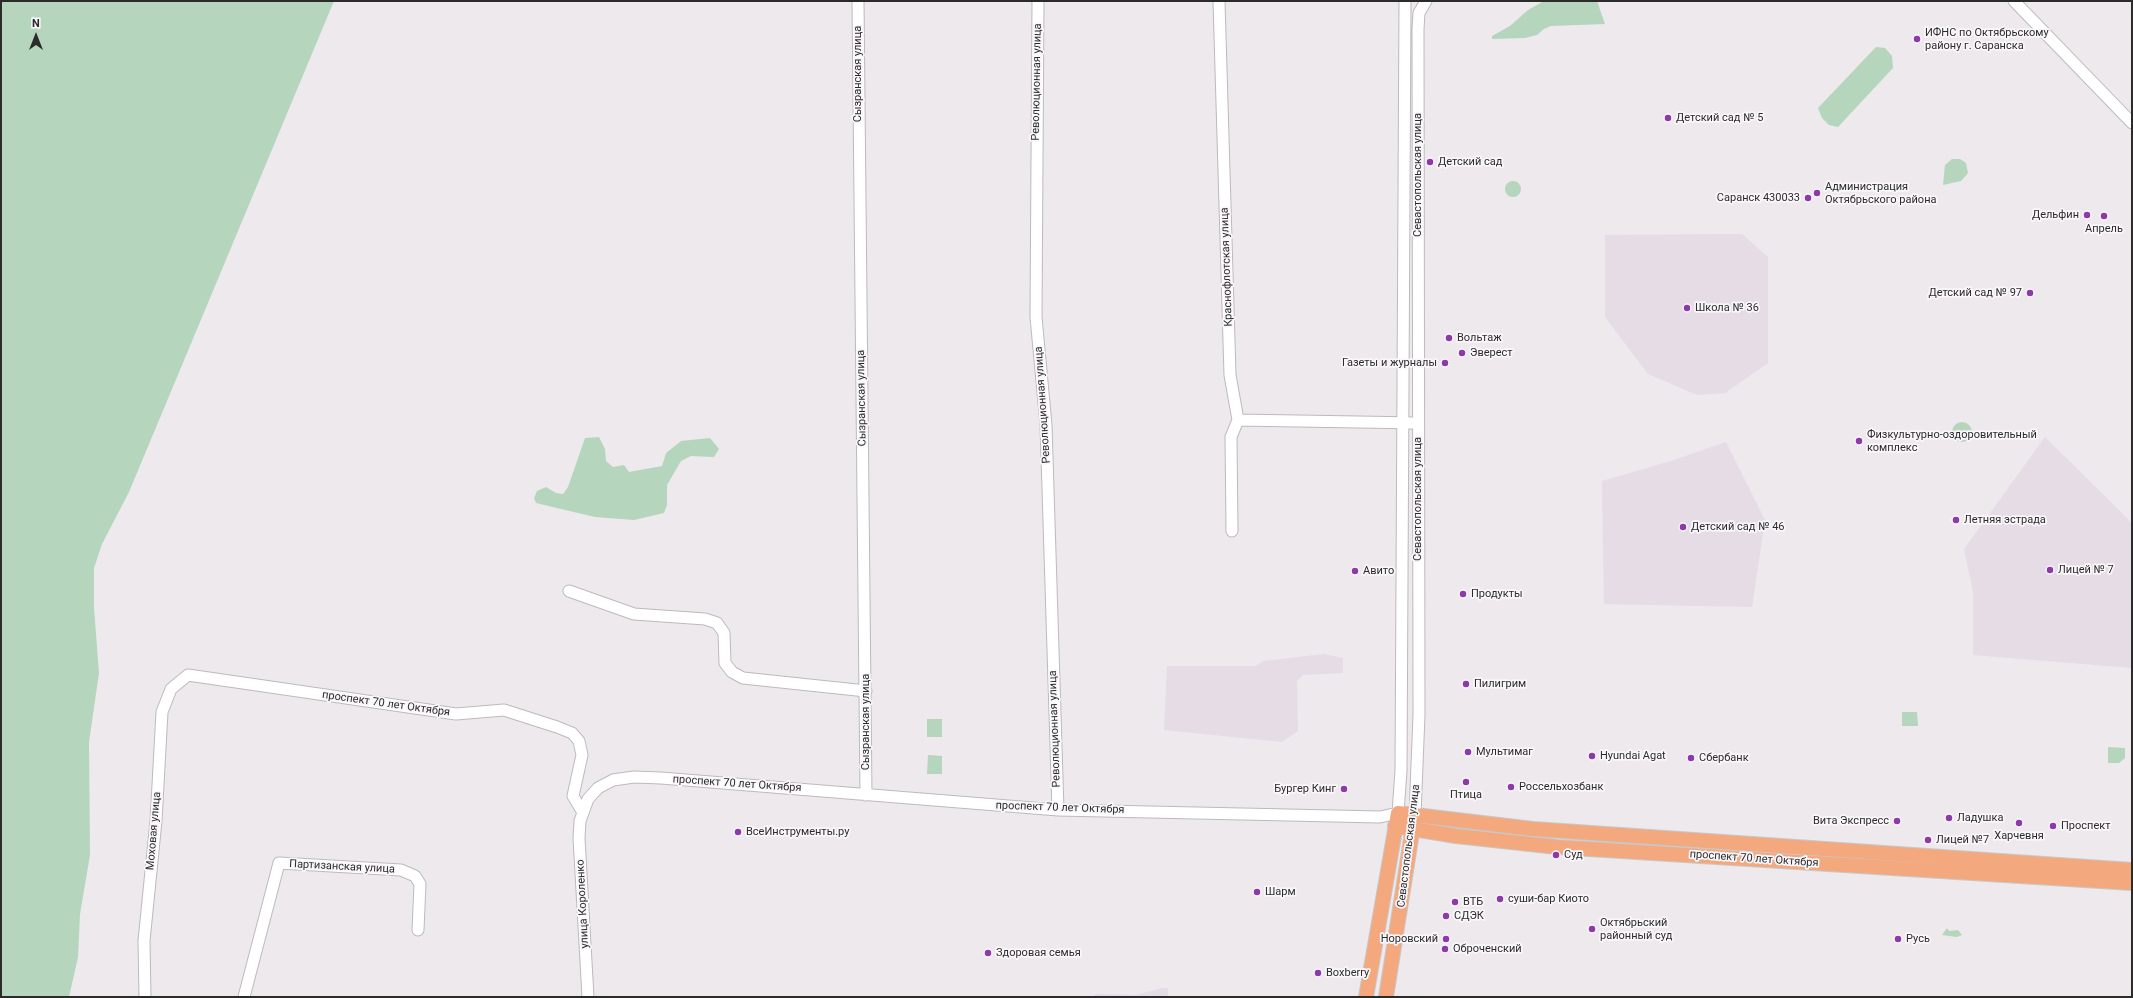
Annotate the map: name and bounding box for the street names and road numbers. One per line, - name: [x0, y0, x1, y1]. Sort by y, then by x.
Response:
- street label: Революционная улица: [1029, 23, 1045, 141]
- street label: Сызранская улица: [851, 26, 865, 122]
- street label: Севастопольская улица: [1411, 113, 1425, 237]
- street label: Краснофлотская улица: [1218, 207, 1236, 327]
- street label: Революционная улица: [1032, 346, 1054, 464]
- street label: Сызранская улица: [855, 350, 869, 446]
- street label: Севастопольская улица: [1411, 437, 1425, 561]
- street label: Революционная улица: [1046, 670, 1064, 788]
- street label: Сызранская улица: [859, 674, 873, 770]
- street label: проспект 70 лет Октября: [321, 688, 451, 720]
- street label: проспект 70 лет Октября: [672, 773, 802, 795]
- street label: Севастопольская улица: [1395, 784, 1423, 908]
- street label: Моховая улица: [144, 791, 164, 871]
- street label: проспект 70 лет Октября: [995, 799, 1125, 817]
- street label: проспект 70 лет Октября: [1689, 848, 1819, 870]
- street label: Партизанская улица: [289, 858, 395, 876]
- street label: улица Короленко: [574, 859, 592, 949]

